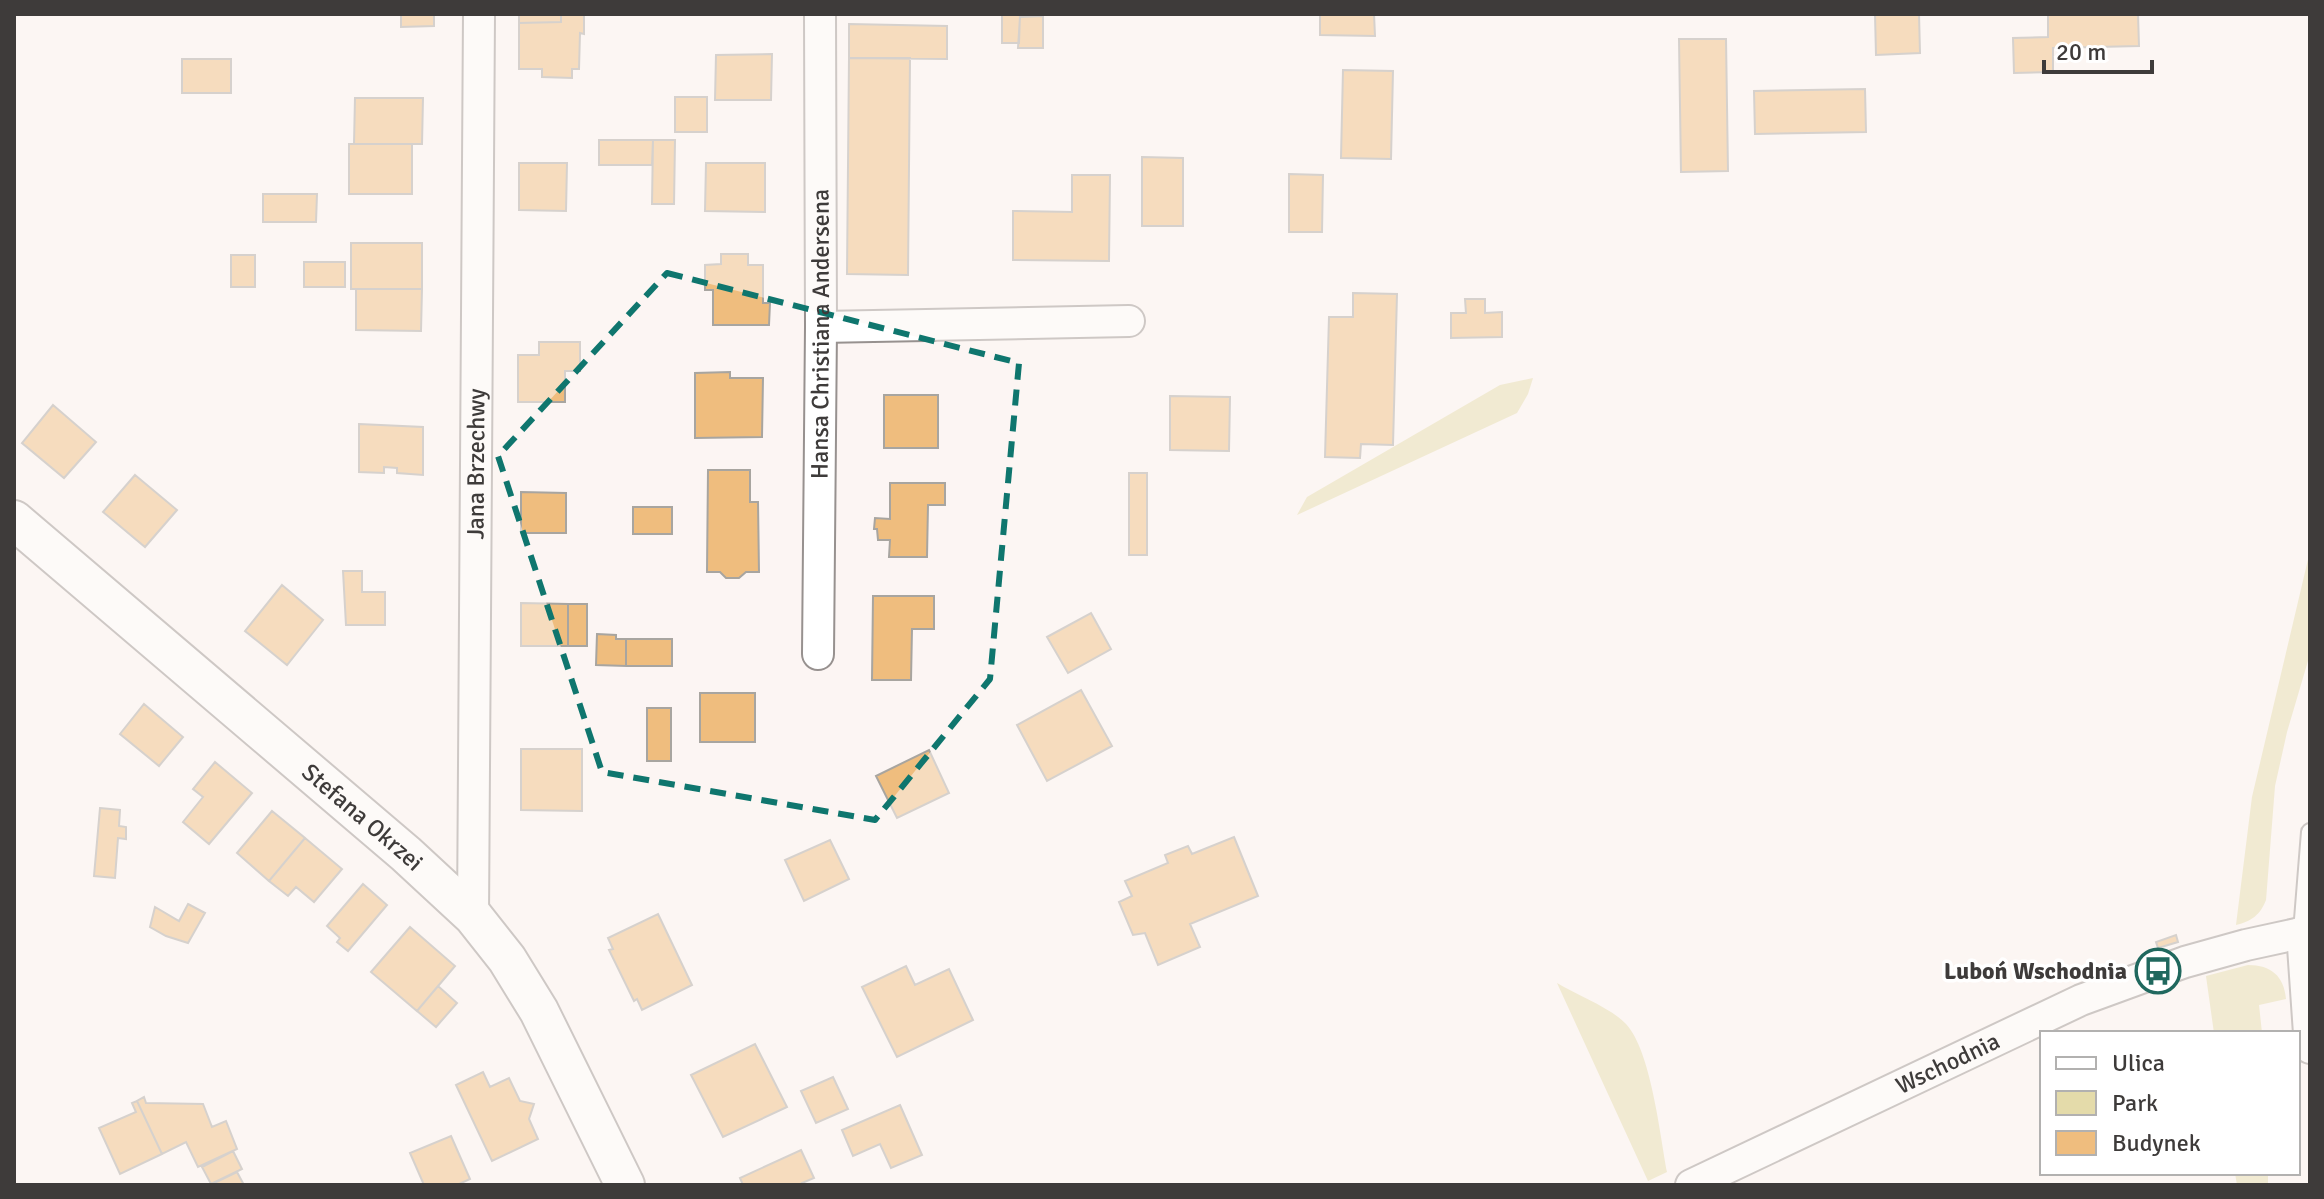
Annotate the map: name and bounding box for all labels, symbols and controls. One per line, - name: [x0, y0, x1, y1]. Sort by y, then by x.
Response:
- scale bar: [2044, 24, 2152, 74]
- text: 20 m: [2056, 37, 2106, 67]
- street label: Hansa Christiana Andersena: [805, 189, 836, 479]
- street label: Jana Brzechwy: [461, 388, 492, 540]
- street label: Stefana Okrzei: [296, 757, 429, 877]
- bus stop icon: Luboń Wschodnia: [2134, 947, 2182, 995]
- place label: Luboń Wschodnia: [1944, 956, 2127, 986]
- street label: Wschodnia: [1891, 1026, 2004, 1101]
- legend: [2040, 1031, 2300, 1175]
- text: Ulica: [2112, 1048, 2165, 1078]
- text: Park: [2112, 1088, 2158, 1118]
- text: Budynek: [2112, 1128, 2201, 1158]

